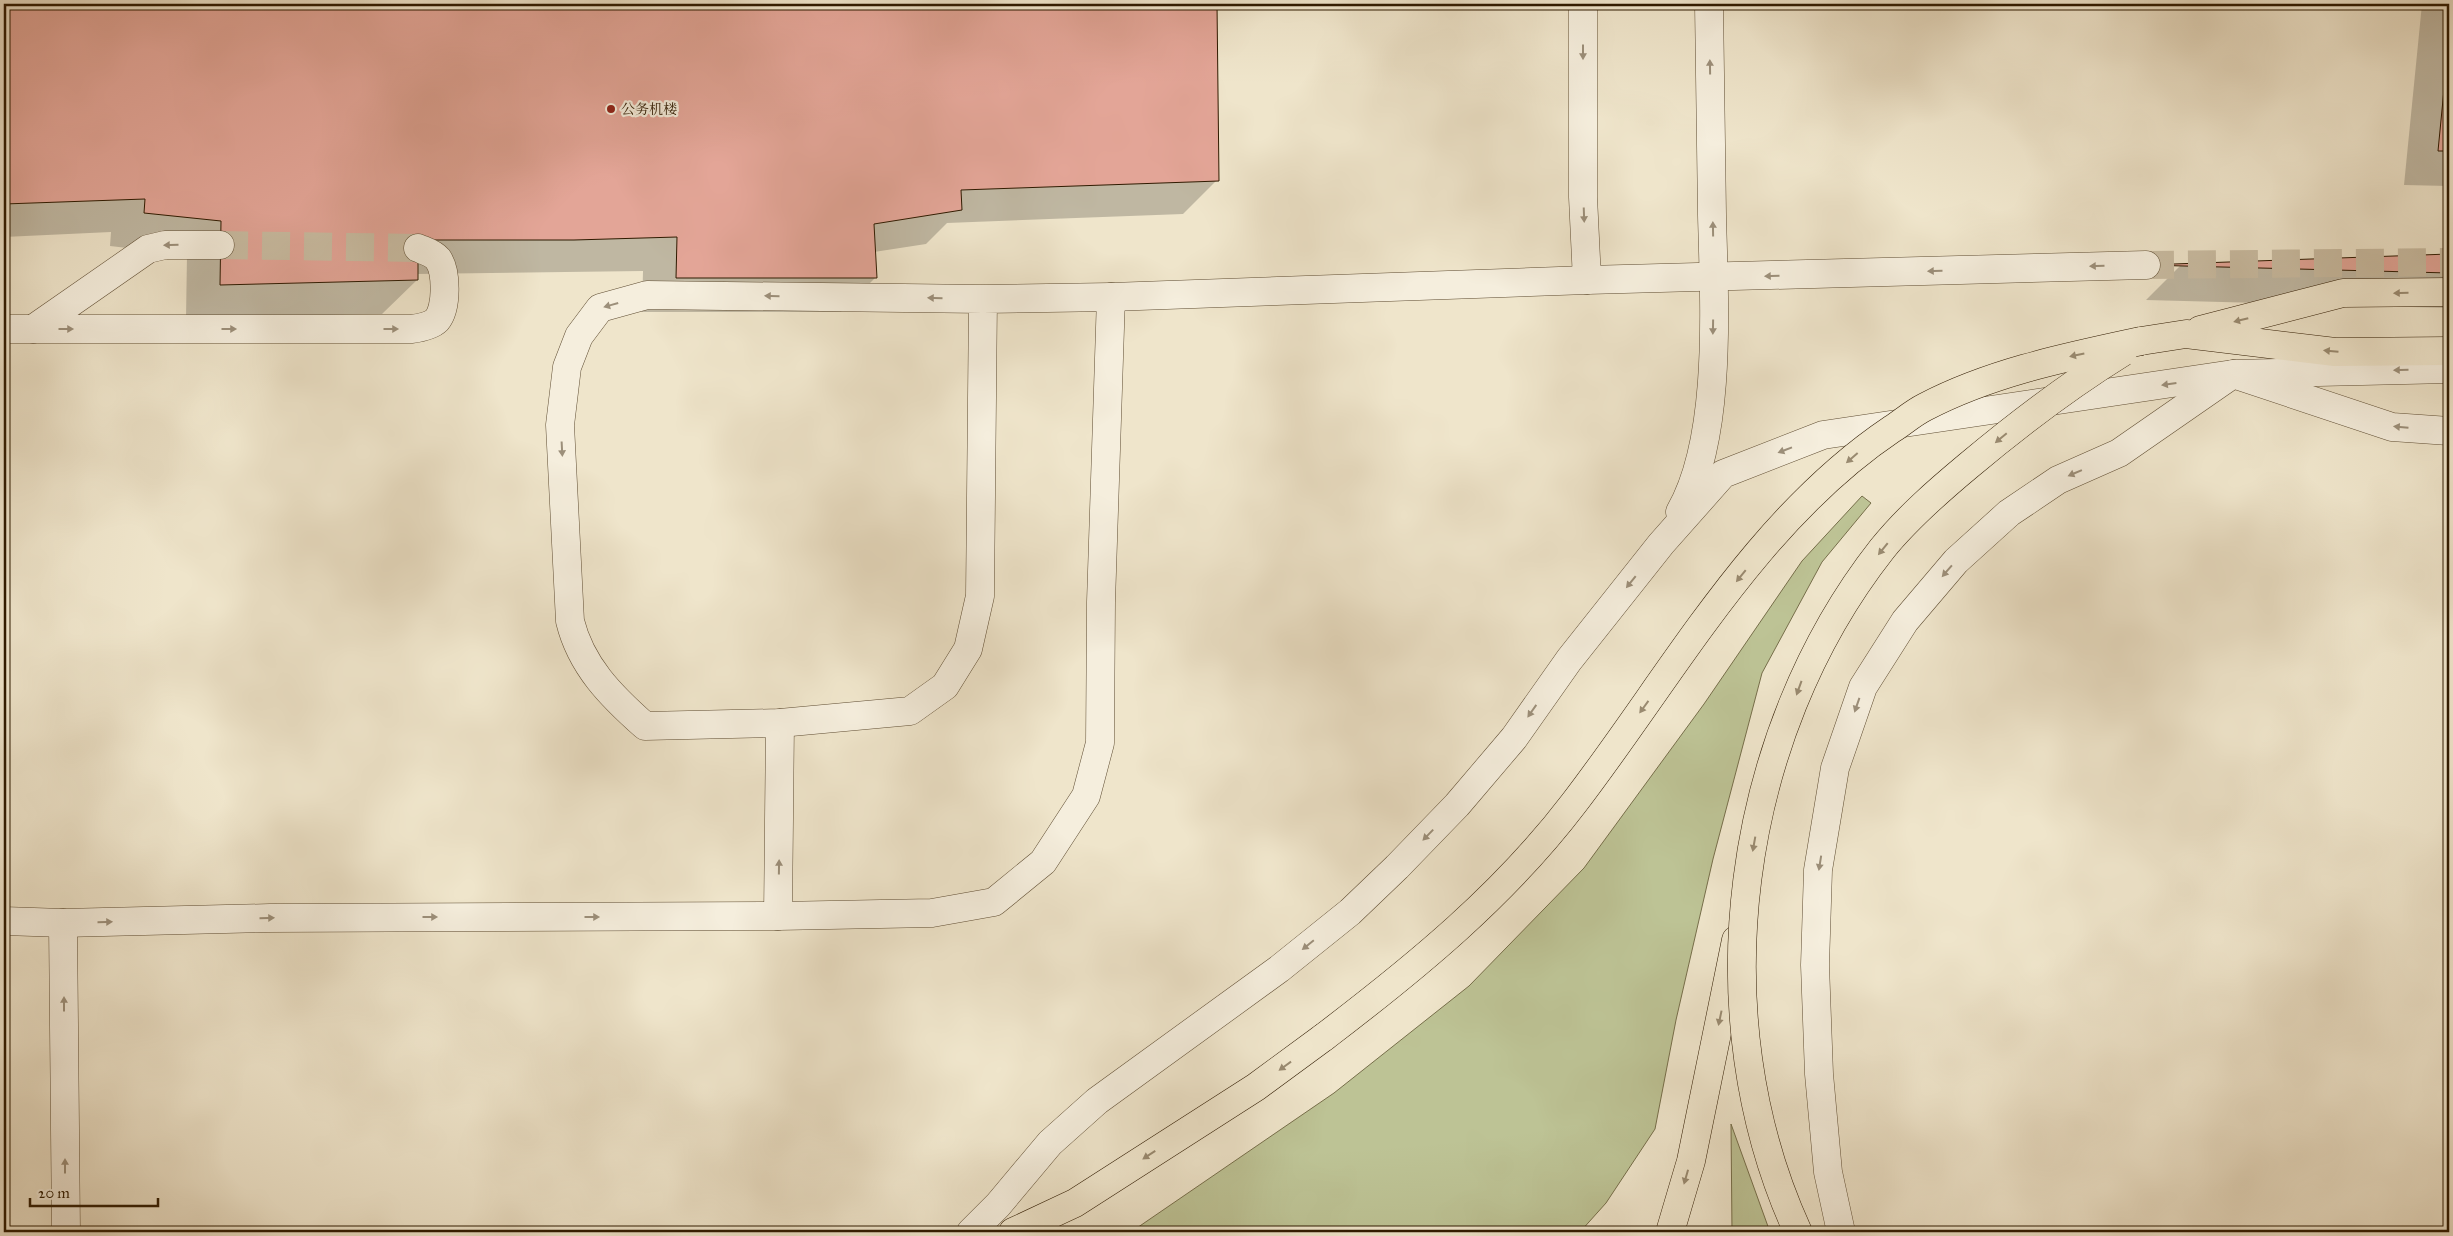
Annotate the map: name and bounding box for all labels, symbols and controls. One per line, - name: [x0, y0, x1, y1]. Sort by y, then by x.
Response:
- one-way arrow: [1579, 45, 1587, 61]
- one-way arrow: [1706, 59, 1714, 75]
- place label: 公务机楼: [621, 101, 677, 118]
- marker: 公务机楼: [605, 103, 617, 115]
- one-way arrow: [1580, 207, 1588, 223]
- one-way arrow: [1708, 221, 1716, 237]
- one-way arrow: [163, 241, 179, 249]
- one-way arrow: [2089, 263, 2105, 271]
- one-way arrow: [1927, 268, 1943, 276]
- one-way arrow: [1764, 272, 1780, 280]
- one-way arrow: [2392, 289, 2408, 297]
- one-way arrow: [764, 292, 780, 300]
- one-way arrow: [926, 294, 942, 302]
- one-way arrow: [604, 302, 619, 310]
- one-way arrow: [2234, 316, 2249, 324]
- one-way arrow: [1709, 319, 1717, 335]
- one-way arrow: [58, 325, 74, 333]
- one-way arrow: [221, 325, 237, 333]
- one-way arrow: [383, 325, 399, 333]
- one-way arrow: [2322, 347, 2338, 355]
- one-way arrow: [2069, 351, 2084, 359]
- one-way arrow: [2392, 367, 2408, 375]
- one-way arrow: [2160, 380, 2176, 388]
- one-way arrow: [2392, 423, 2408, 431]
- one-way arrow: [1995, 432, 2007, 444]
- one-way arrow: [558, 442, 566, 458]
- one-way arrow: [1778, 446, 1792, 454]
- one-way arrow: [1846, 453, 1859, 464]
- one-way arrow: [2068, 469, 2082, 477]
- one-way arrow: [1877, 542, 1888, 555]
- one-way arrow: [1941, 565, 1953, 577]
- one-way arrow: [1735, 569, 1746, 582]
- one-way arrow: [1626, 575, 1636, 589]
- one-way arrow: [1795, 681, 1803, 696]
- one-way arrow: [1853, 698, 1861, 713]
- one-way arrow: [1639, 700, 1650, 713]
- one-way arrow: [1527, 704, 1538, 717]
- one-way arrow: [1422, 829, 1434, 841]
- one-way arrow: [1749, 836, 1757, 852]
- one-way arrow: [1815, 855, 1823, 871]
- one-way arrow: [775, 859, 783, 875]
- one-way arrow: [422, 913, 438, 921]
- one-way arrow: [585, 913, 601, 921]
- one-way arrow: [260, 914, 276, 922]
- one-way arrow: [97, 918, 113, 926]
- one-way arrow: [1302, 940, 1315, 951]
- one-way arrow: [60, 995, 68, 1011]
- one-way arrow: [1716, 1011, 1724, 1026]
- one-way arrow: [1278, 1061, 1292, 1071]
- one-way arrow: [1142, 1151, 1156, 1160]
- one-way arrow: [61, 1158, 69, 1174]
- one-way arrow: [1682, 1169, 1690, 1185]
- scale bar: [30, 1176, 158, 1208]
- text: 20 m: [38, 1184, 70, 1202]

